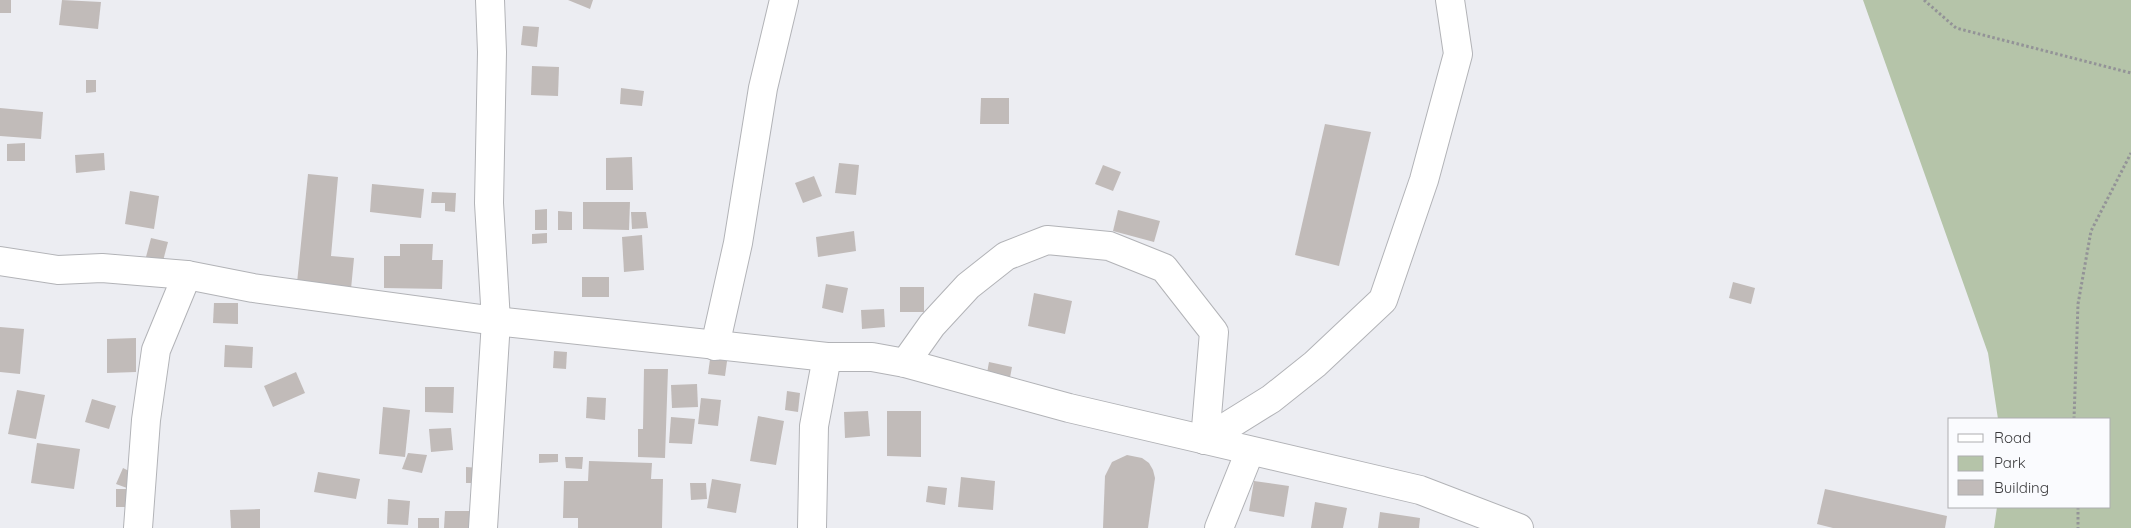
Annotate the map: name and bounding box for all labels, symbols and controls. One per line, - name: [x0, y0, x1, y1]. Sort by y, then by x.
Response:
- legend: [1948, 418, 2111, 508]
- text: Road: [1994, 428, 2031, 447]
- text: Park: [1994, 453, 2026, 472]
- text: Building: [1994, 478, 2049, 497]

